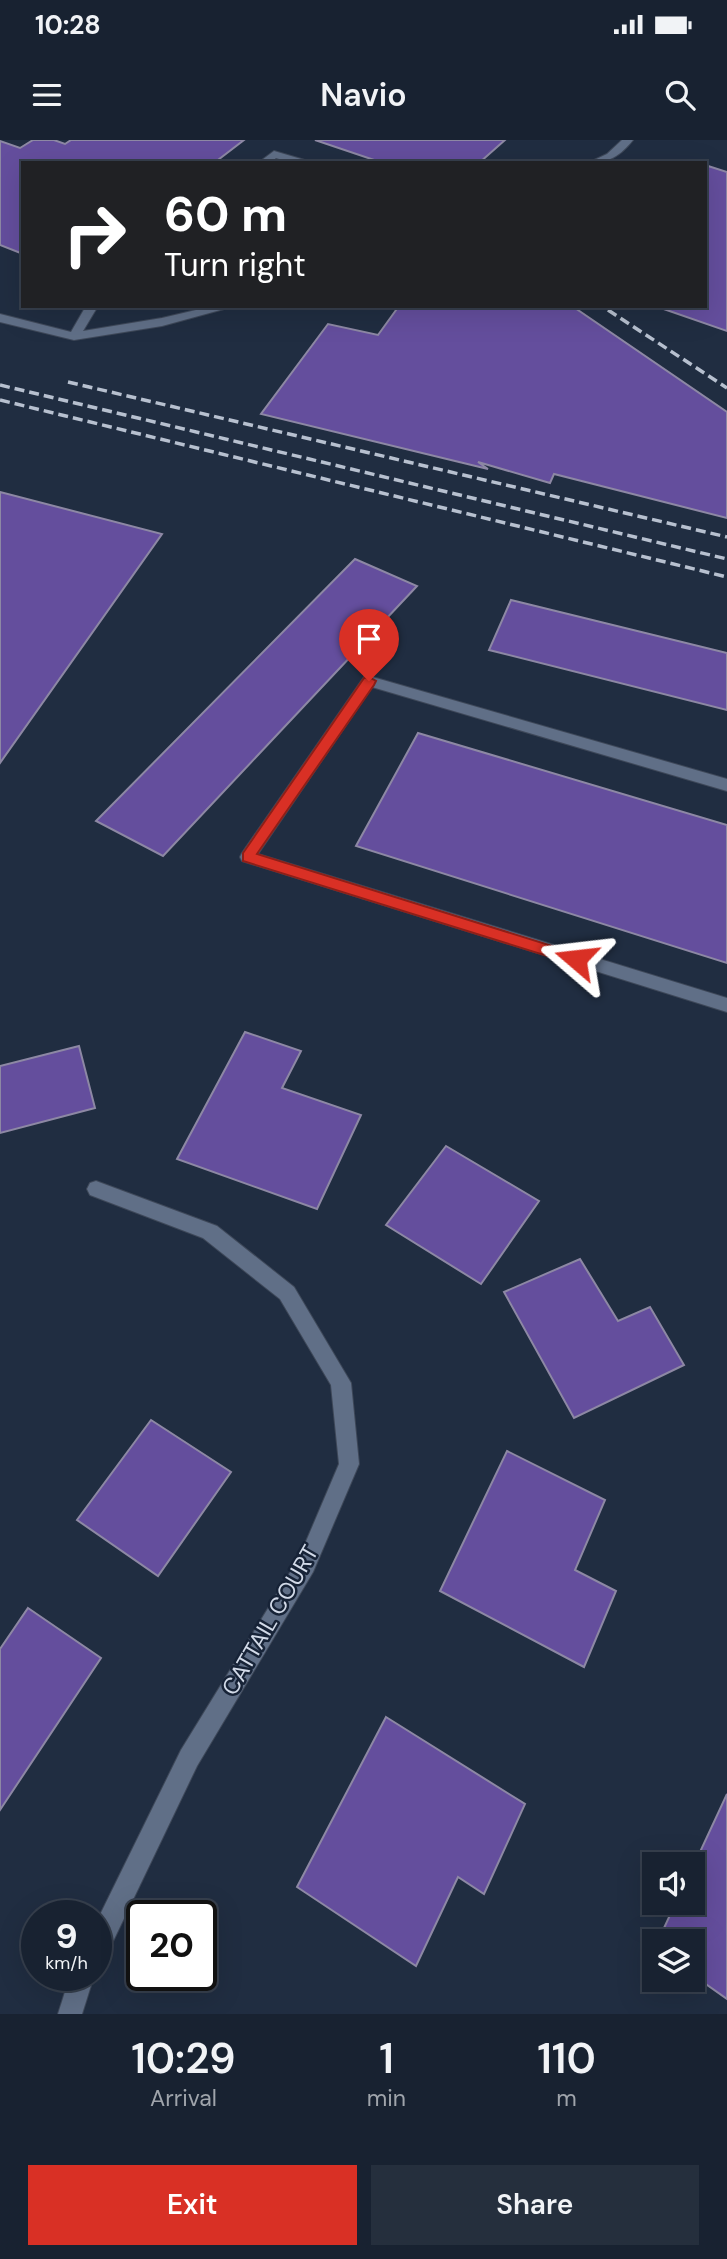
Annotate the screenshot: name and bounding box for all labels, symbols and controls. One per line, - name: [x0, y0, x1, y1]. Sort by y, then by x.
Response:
- text: 10:28: [35, 8, 101, 42]
- text: Navio: [320, 74, 407, 116]
- icon: menu: [28, 76, 66, 114]
- icon: search: [661, 76, 699, 114]
- text: 60 m: [164, 182, 287, 246]
- icon: right: [49, 189, 140, 280]
- text: Turn right: [164, 244, 306, 286]
- pin: [339, 609, 399, 681]
- icon: arrive: [350, 620, 388, 658]
- position arrow: [539, 922, 613, 996]
- street label: CATTAIL COURT: [215, 1540, 325, 1700]
- map controls: [642, 1852, 705, 1992]
- button: sound: [642, 1852, 705, 1915]
- speed limit sign: 20: [126, 1900, 217, 1991]
- text: 9: [55, 1913, 78, 1959]
- button: layers: [642, 1929, 705, 1992]
- text: km/h: [45, 1951, 88, 1975]
- text: 10:29: [131, 2031, 236, 2086]
- text: 1: [379, 2031, 394, 2086]
- text: 110: [537, 2031, 596, 2086]
- text: Arrival: [150, 2083, 217, 2113]
- text: min: [367, 2083, 406, 2113]
- text: m: [556, 2083, 577, 2113]
- button: Exit: [28, 2165, 357, 2245]
- button: Share: [371, 2165, 699, 2245]

